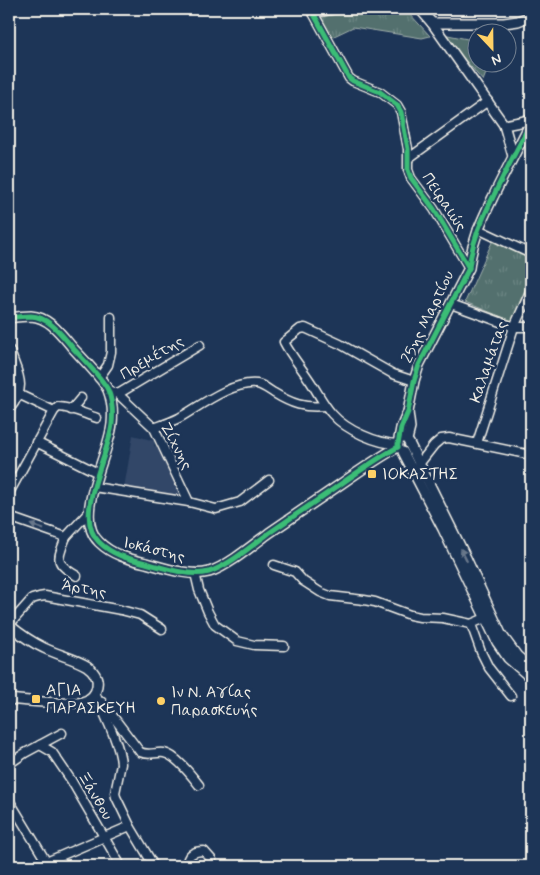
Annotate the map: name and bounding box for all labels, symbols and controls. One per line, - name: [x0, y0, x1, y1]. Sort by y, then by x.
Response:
- north arrow: [468, 22, 518, 72]
- text: N: [489, 49, 504, 69]
- street label: Πειραιώς: [417, 169, 471, 235]
- street label: 25ης Μαρτίου: [397, 267, 459, 367]
- street label: Καλαμάτας: [465, 318, 513, 406]
- street label: Πρεμέτης: [116, 330, 188, 385]
- street label: Ζίχνης: [155, 419, 197, 473]
- place label: ΙΟΚΑΣΤΗΣ: [382, 464, 458, 485]
- marker: ΙΟΚΑΣΤΗΣ: [366, 468, 378, 480]
- one-way arrow: [29, 523, 44, 531]
- street label: Ιοκάστης: [121, 532, 187, 568]
- one-way arrow: [460, 548, 468, 562]
- street label: Άρτης: [60, 575, 108, 603]
- place label: ΑΓΙΑ ΠΑΡΑΣΚΕΥΗ: [46, 680, 136, 719]
- place label: Ιν Ν. Αγίας Παρασκευής: [171, 682, 257, 721]
- marker: ΑΓΙΑ ΠΑΡΑΣΚΕΥΗ: [30, 693, 42, 705]
- marker: Ιν Ν. Αγίας Παρασκευής: [155, 695, 167, 707]
- street label: Ξάνθου: [72, 768, 118, 824]

